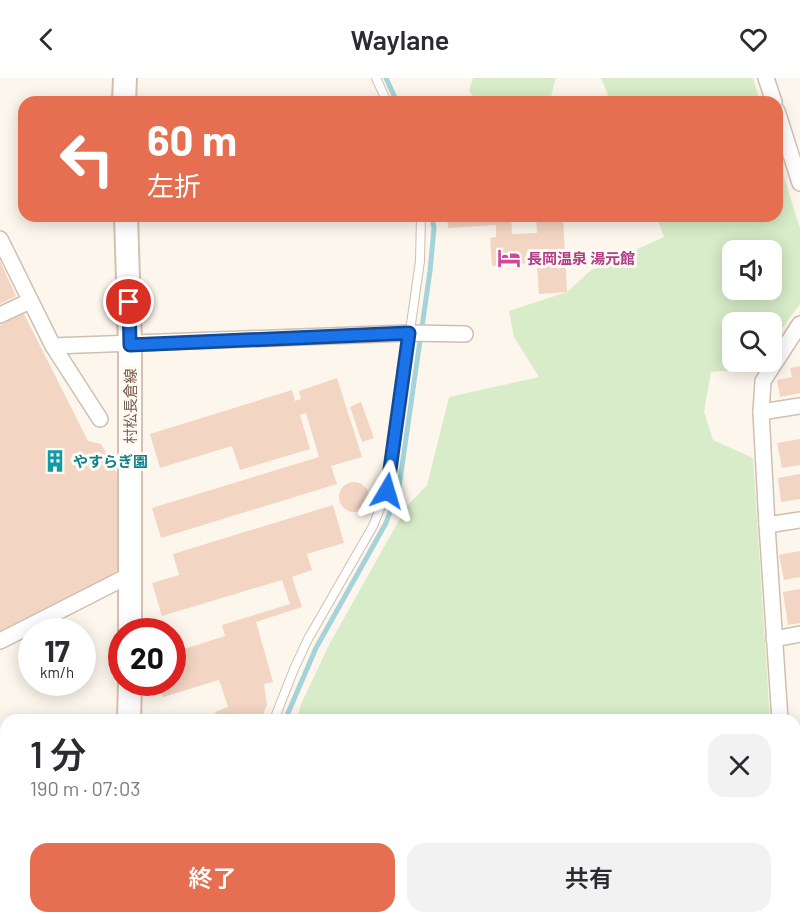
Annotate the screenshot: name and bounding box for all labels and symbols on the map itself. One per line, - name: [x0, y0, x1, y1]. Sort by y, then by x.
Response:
- hotel icon: 長岡温泉 湯元館: [496, 245, 522, 271]
- place label: 長岡温泉 湯元館: [527, 249, 635, 267]
- pin: [103, 276, 154, 327]
- street label: 村松長倉線: [121, 368, 139, 444]
- building icon: やすらぎ園: [42, 448, 68, 474]
- place label: やすらぎ園: [73, 452, 148, 470]
- position arrow: [355, 459, 419, 523]
- speed limit sign: 20: [108, 618, 186, 696]

